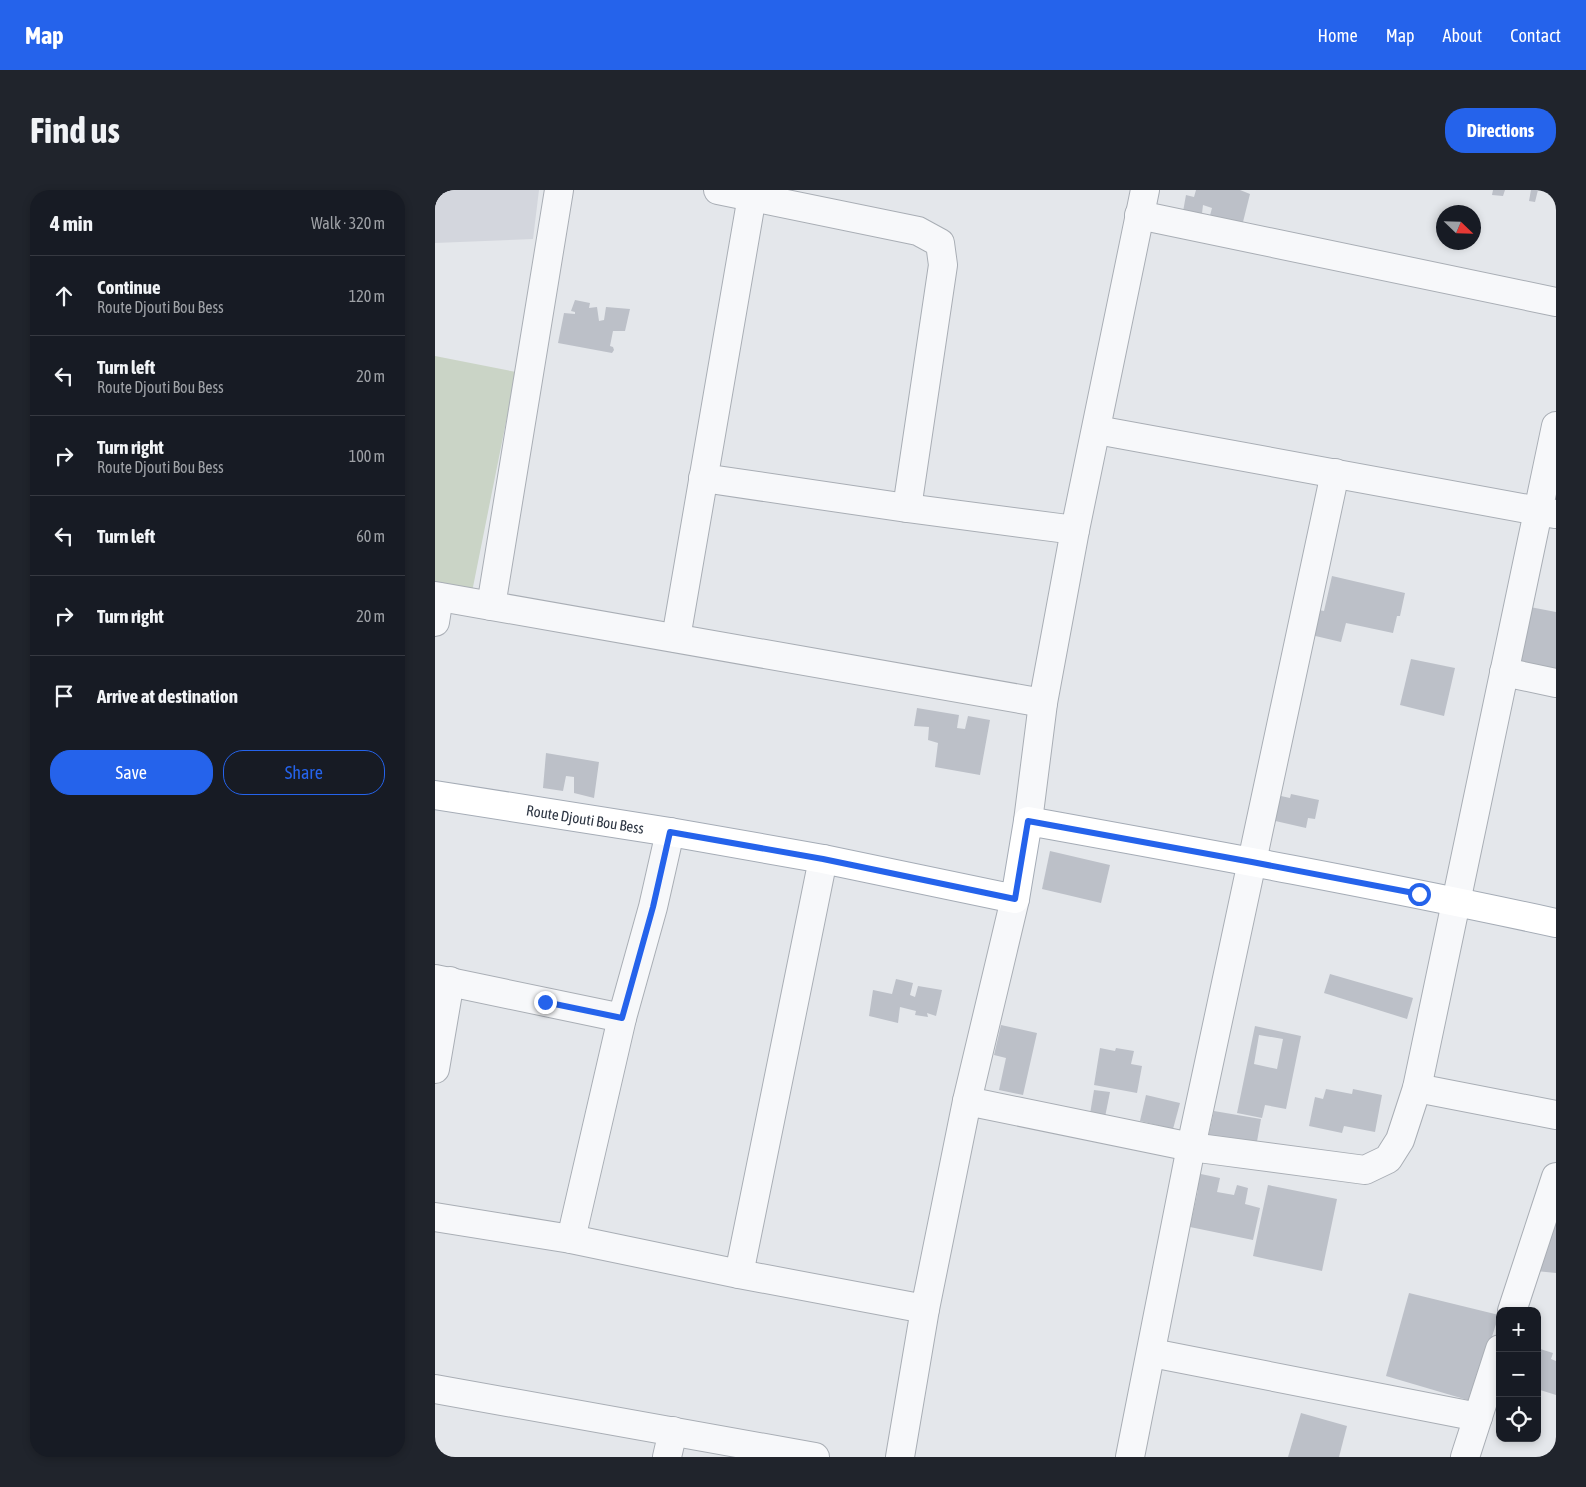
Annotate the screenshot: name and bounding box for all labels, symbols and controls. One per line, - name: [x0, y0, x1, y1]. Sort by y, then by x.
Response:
- text: Map: [25, 22, 64, 49]
- text: Home: [1318, 25, 1358, 46]
- text: Map: [1386, 25, 1415, 46]
- text: About: [1443, 25, 1482, 46]
- text: Contact: [1510, 25, 1561, 46]
- button: Directions: [1445, 108, 1556, 153]
- text: Find us: [30, 110, 120, 150]
- north arrow: [1436, 205, 1481, 250]
- text: 4 min: [50, 211, 93, 235]
- text: Walk · 320 m: [311, 214, 385, 232]
- text: Continue: [97, 276, 161, 298]
- icon: ahead: [50, 282, 78, 310]
- text: 120 m: [349, 287, 385, 305]
- text: Route Djouti Bou Bess: [97, 298, 224, 316]
- text: Turn left: [97, 356, 155, 378]
- icon: left: [50, 362, 78, 390]
- text: 20 m: [356, 367, 385, 385]
- text: Route Djouti Bou Bess: [97, 378, 224, 396]
- text: Turn right: [97, 436, 164, 458]
- icon: right: [50, 442, 78, 470]
- text: 100 m: [349, 447, 385, 465]
- text: Route Djouti Bou Bess: [97, 458, 224, 476]
- icon: left: [50, 522, 78, 550]
- text: Turn left: [97, 525, 155, 547]
- text: 60 m: [356, 527, 385, 545]
- icon: right: [50, 602, 78, 630]
- text: Turn right: [97, 605, 164, 627]
- text: 20 m: [356, 607, 385, 625]
- icon: arrive: [50, 682, 78, 710]
- text: Arrive at destination: [97, 685, 238, 707]
- button: Save: [50, 750, 213, 795]
- button: Share: [223, 750, 385, 795]
- street label: Route Djouti Bou Bess: [525, 801, 645, 836]
- route start: [1408, 883, 1431, 906]
- route end: [534, 991, 557, 1014]
- map controls: [1496, 1307, 1541, 1442]
- button: +: [1496, 1307, 1541, 1352]
- button: −: [1496, 1352, 1541, 1397]
- button: locate: [1496, 1397, 1541, 1442]

